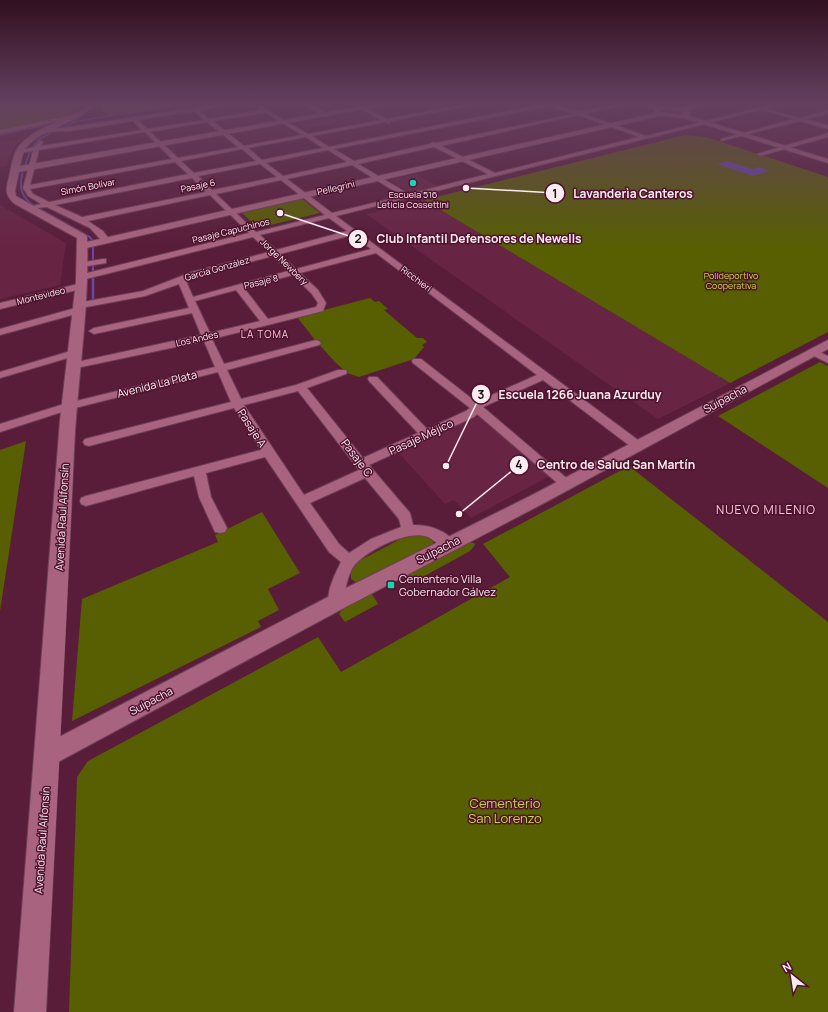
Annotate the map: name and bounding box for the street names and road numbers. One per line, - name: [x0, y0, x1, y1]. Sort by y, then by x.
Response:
- street label: Simón Bolívar: [60, 175, 117, 198]
- street label: Pasaje 6: [179, 175, 217, 195]
- street label: Pellegrini: [316, 177, 356, 198]
- street label: Pasaje Capuchinos: [191, 215, 271, 246]
- street label: Jorge Newbery: [258, 236, 311, 288]
- street label: García González: [183, 253, 251, 284]
- street label: Ricchieri: [398, 263, 434, 295]
- street label: Pasaje 8: [243, 271, 279, 292]
- street label: Montevideo: [15, 283, 66, 308]
- street label: Los Andes: [175, 327, 219, 350]
- street label: Avenida La Plata: [115, 366, 198, 401]
- street label: Suipacha: [700, 381, 749, 416]
- street label: Pasaje A: [234, 406, 270, 450]
- street label: Pasaje Méjico: [386, 415, 456, 458]
- street label: Pasaje C: [338, 436, 377, 480]
- street label: Avenida Raúl Alfonsín: [51, 463, 72, 571]
- street label: Suipacha: [413, 532, 462, 567]
- street label: Suipacha: [126, 683, 175, 718]
- street label: Avenida Raúl Alfonsín: [30, 786, 53, 894]

